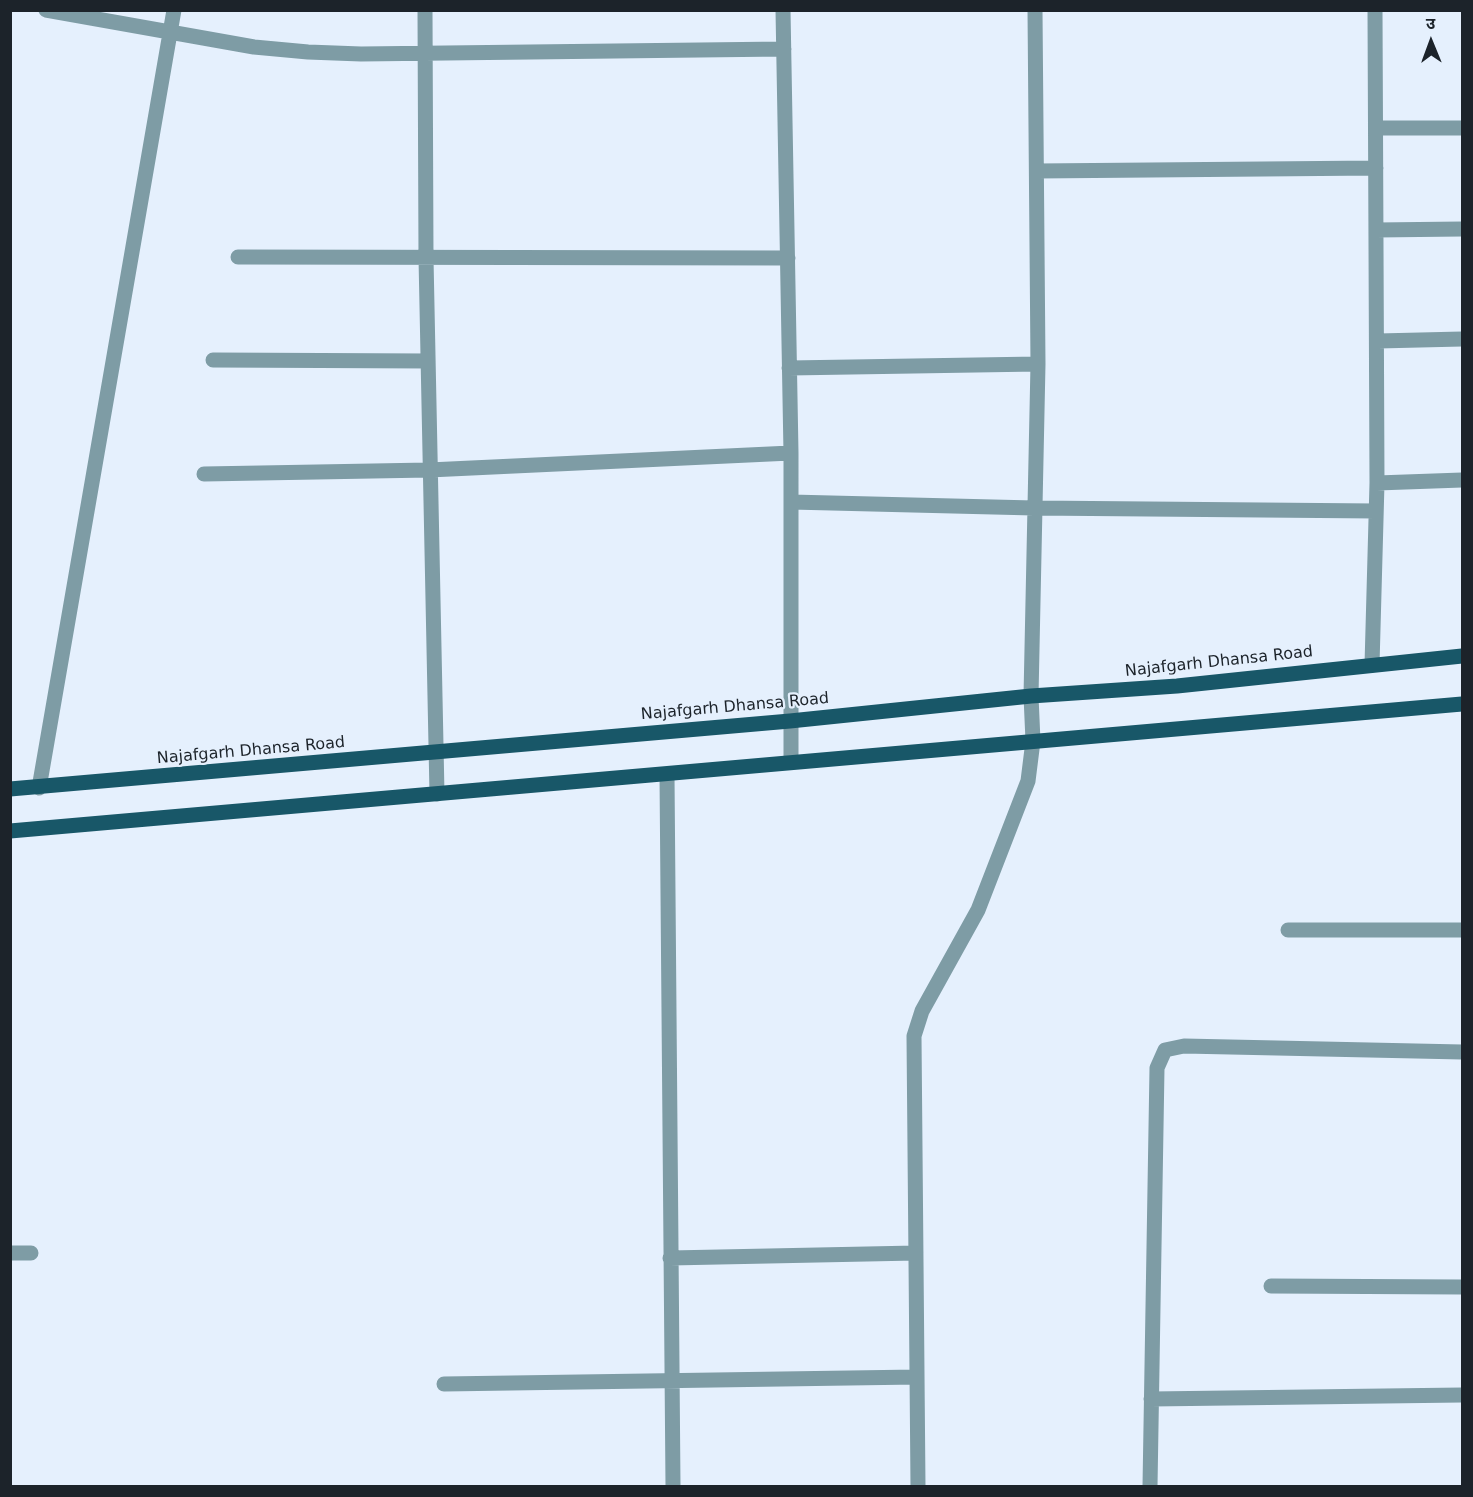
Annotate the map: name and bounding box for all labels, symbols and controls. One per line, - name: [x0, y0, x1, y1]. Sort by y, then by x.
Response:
- north arrow: [1401, 12, 1461, 72]
- text: उ: [1426, 14, 1436, 33]
- street label: Najafgarh Dhansa Road: [1124, 643, 1314, 681]
- street label: Najafgarh Dhansa Road: [640, 689, 830, 725]
- street label: Najafgarh Dhansa Road: [156, 733, 346, 769]

